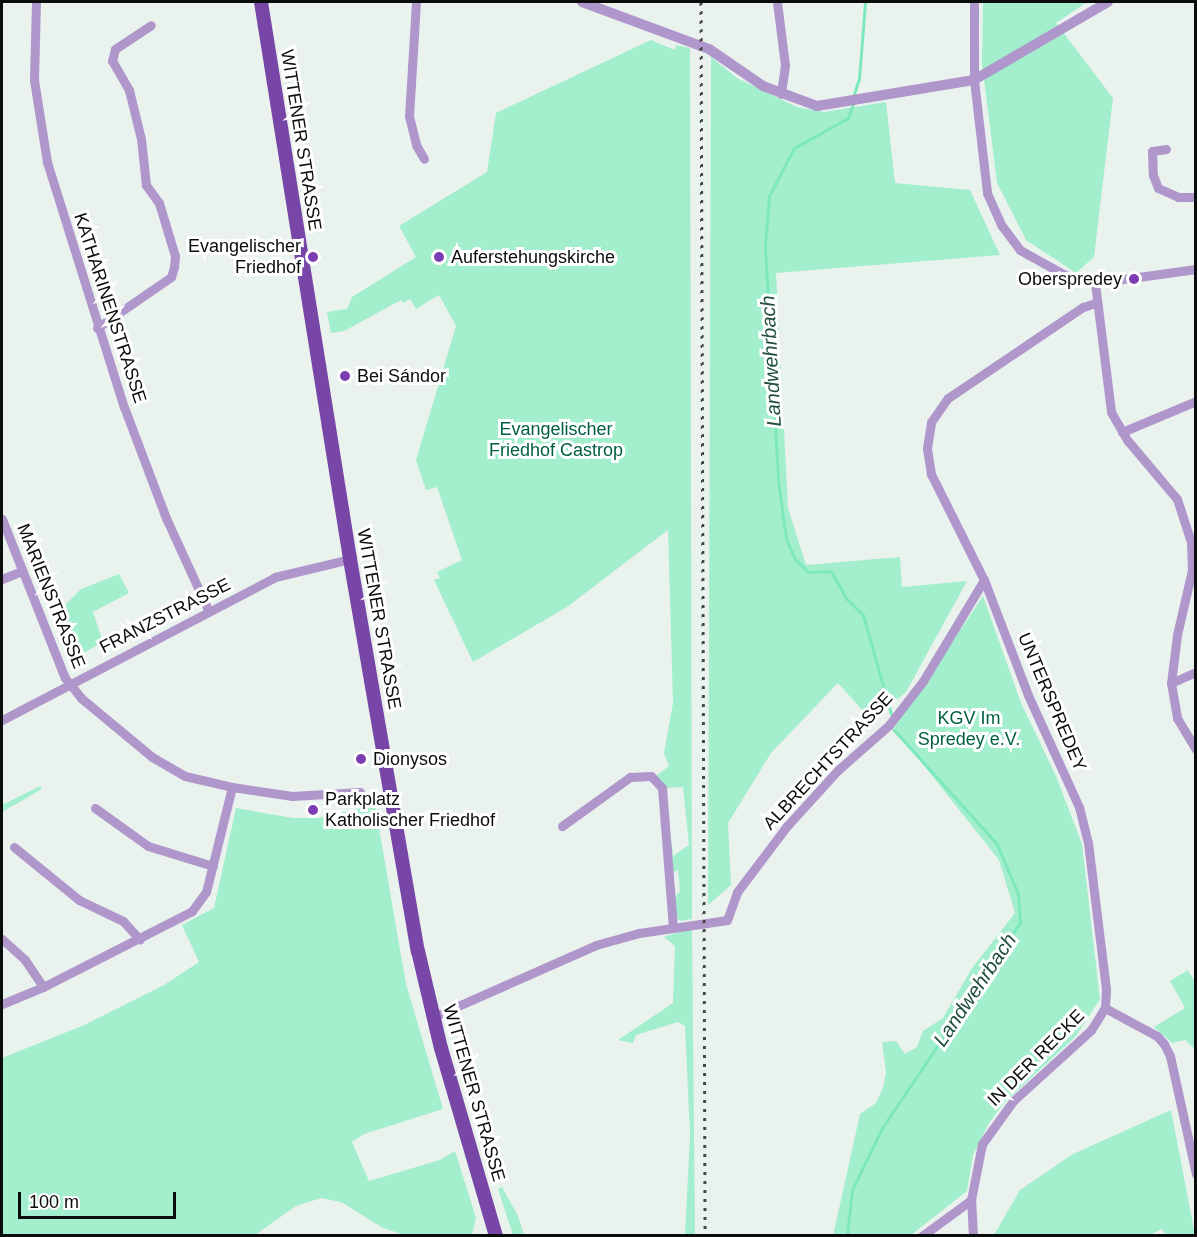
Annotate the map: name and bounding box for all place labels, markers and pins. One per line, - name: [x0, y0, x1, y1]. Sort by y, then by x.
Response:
- place label: Evangelischer Friedhof: [188, 236, 301, 278]
- place label: Auferstehungskirche: [451, 246, 615, 268]
- marker: Evangelischer Friedhof: [306, 250, 320, 264]
- marker: Auferstehungskirche: [432, 250, 446, 264]
- place label: Oberspredey: [1018, 268, 1122, 290]
- marker: Oberspredey: [1127, 272, 1141, 286]
- place label: Bei Sándor: [357, 365, 446, 387]
- marker: Bei Sándor: [338, 369, 352, 383]
- place label: Dionysos: [373, 748, 447, 770]
- marker: Dionysos: [354, 752, 368, 766]
- place label: Parkplatz Katholischer Friedhof: [325, 789, 495, 832]
- marker: Parkplatz Katholischer Friedhof: [306, 803, 320, 817]

